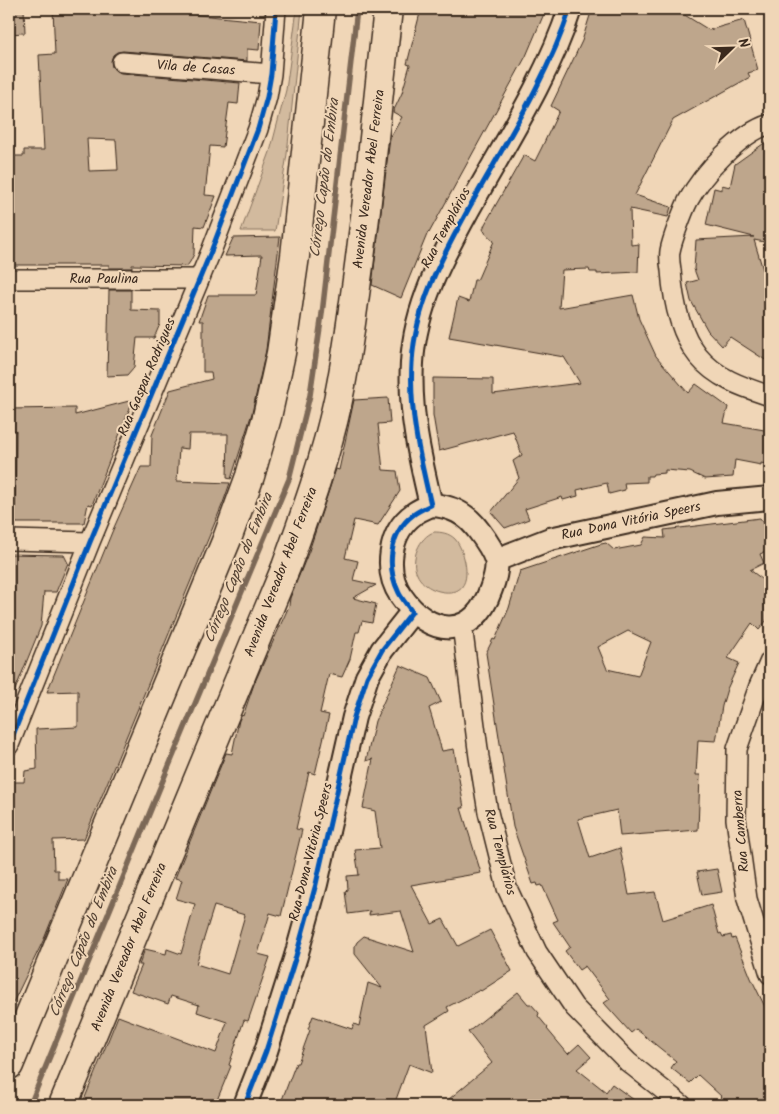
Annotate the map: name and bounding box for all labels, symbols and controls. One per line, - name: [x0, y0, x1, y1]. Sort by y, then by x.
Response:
- north arrow: [706, 22, 756, 72]
- text: N: [731, 35, 755, 52]
- street label: Vila de Casas: [156, 54, 236, 82]
- street label: Avenida Vereador Abel Ferreira: [347, 88, 391, 270]
- water label: Córrego Capão do Embira: [303, 96, 347, 259]
- street label: Rua Templários: [415, 184, 477, 272]
- street label: Rua Paulina: [70, 268, 138, 290]
- street label: Rua Gaspar Rodrigues: [112, 314, 182, 440]
- street label: Avenida Vereador Abel Ferreira: [238, 484, 324, 660]
- water label: Córrego Capão do Embira: [198, 488, 280, 647]
- street label: Rua Dona Vitória Speers: [559, 495, 703, 547]
- street label: Rua Dona Vitória Speers: [283, 780, 339, 924]
- street label: Rua Camberra: [726, 789, 756, 873]
- street label: Rua Templários: [478, 806, 522, 898]
- street label: Avenida Vereador Abel Ferreira: [85, 859, 173, 1035]
- water label: Córrego Capão do Embira: [43, 862, 125, 1021]

